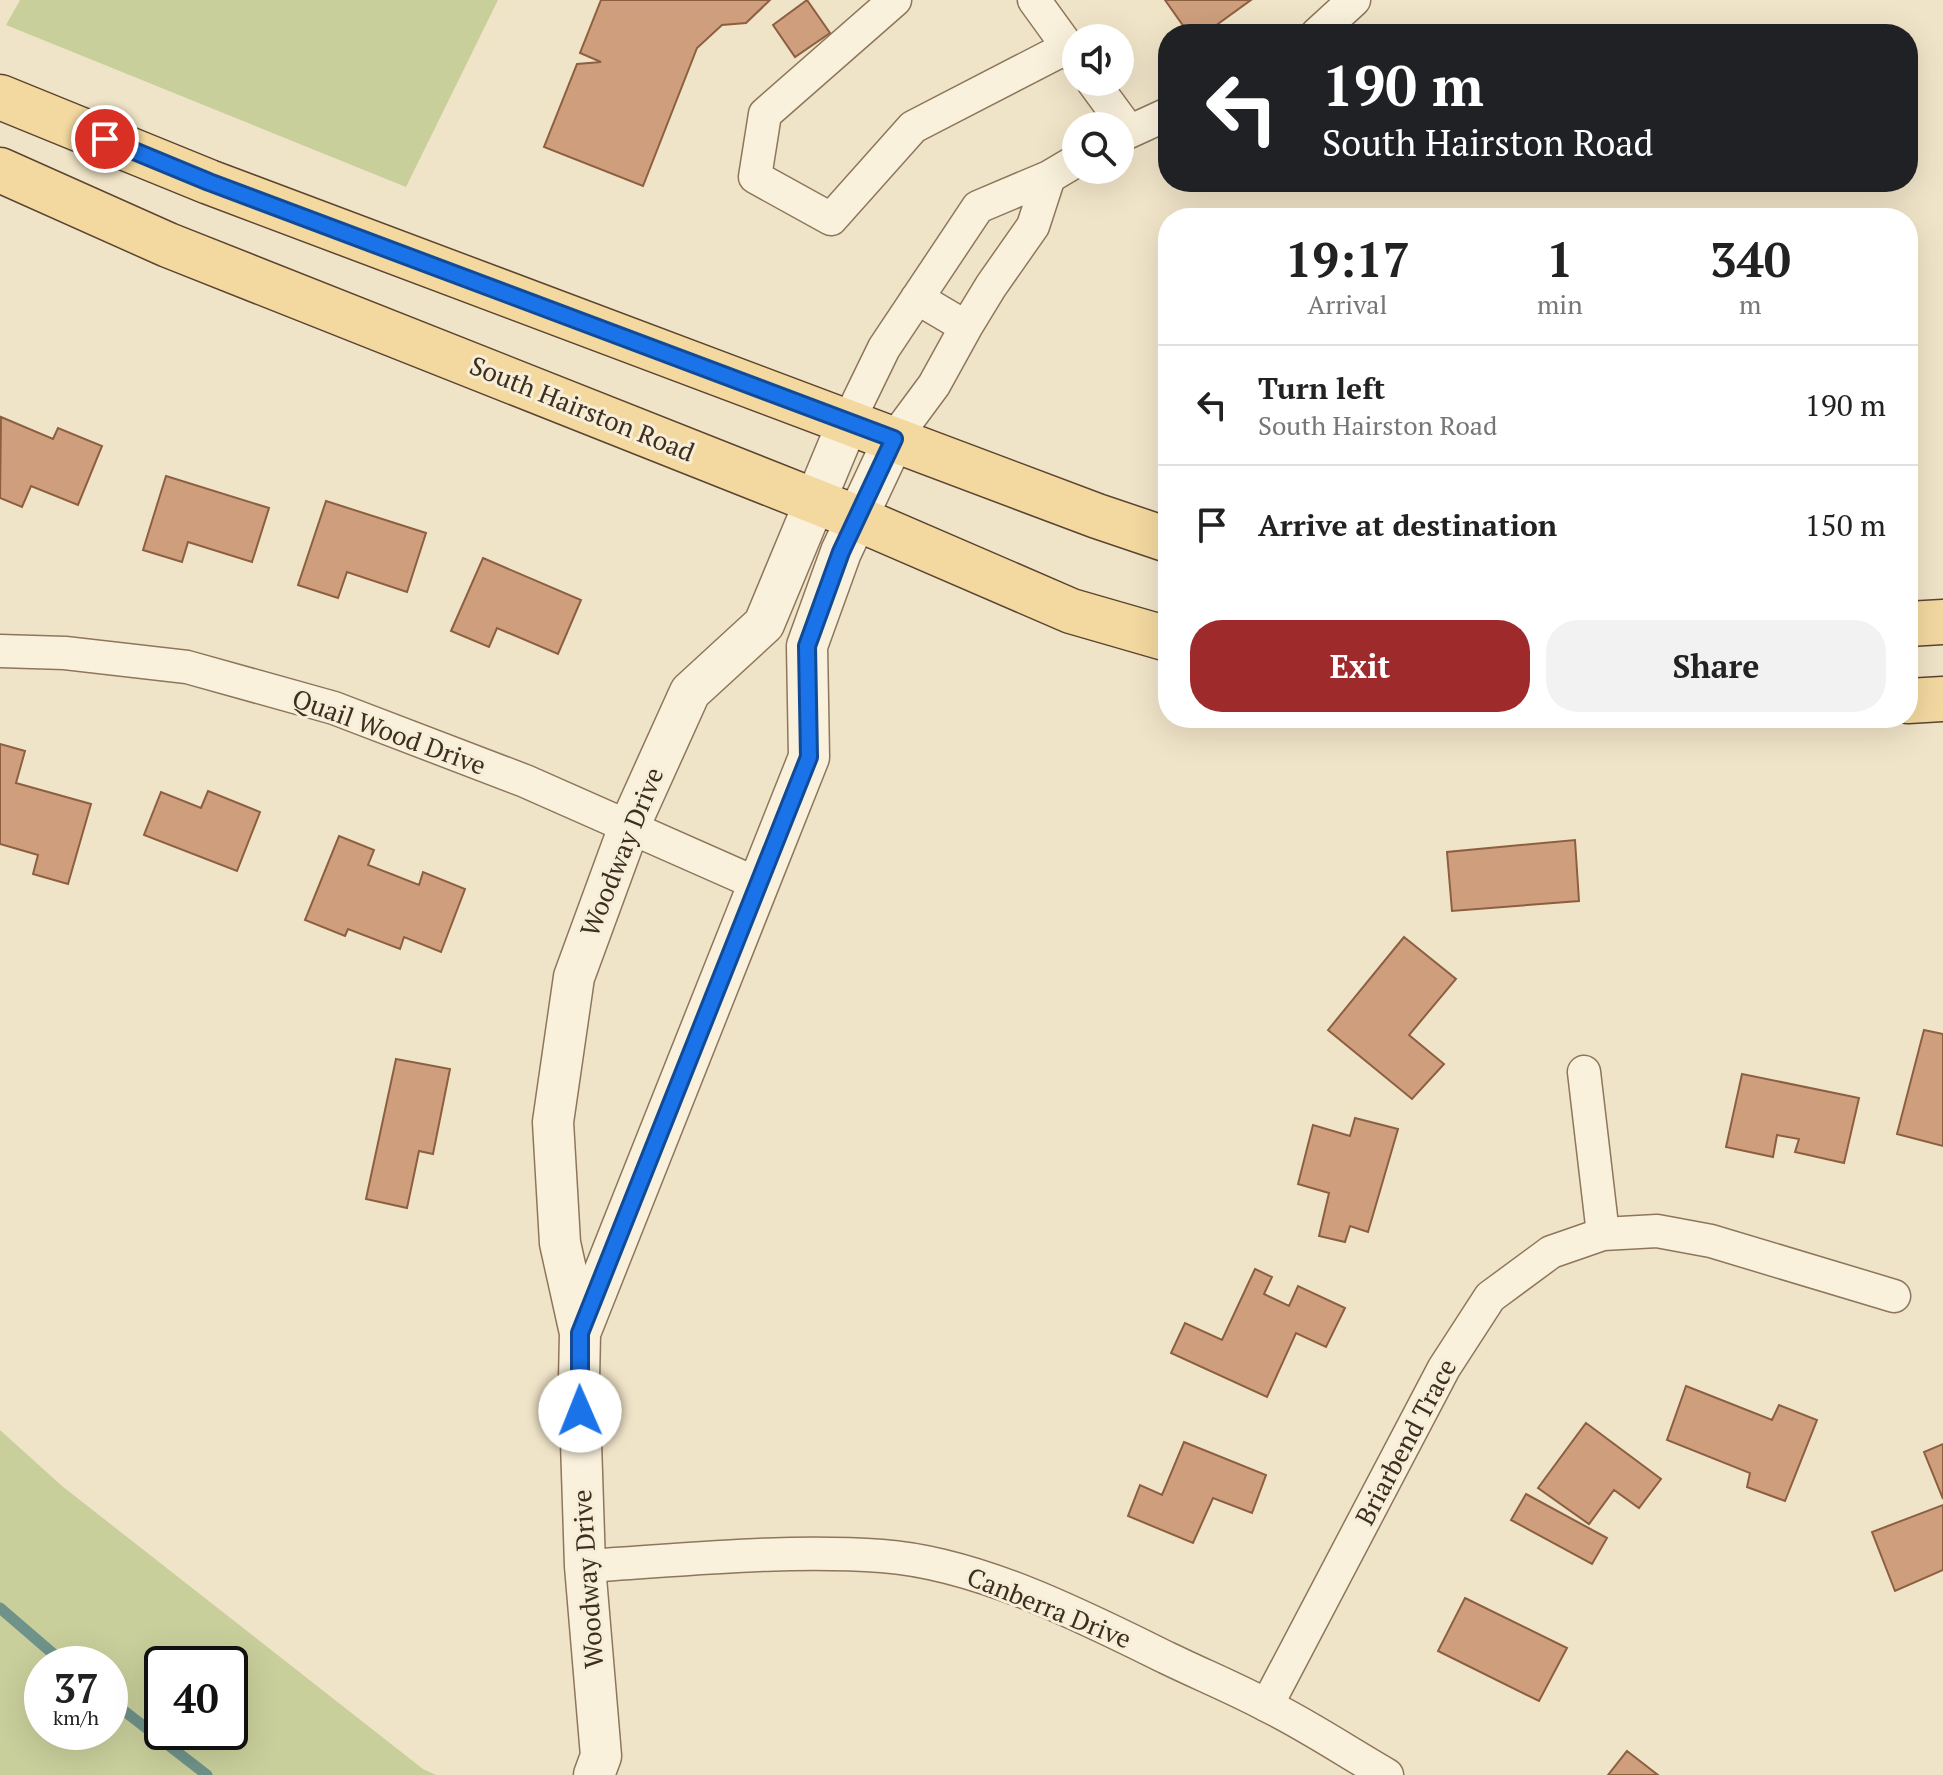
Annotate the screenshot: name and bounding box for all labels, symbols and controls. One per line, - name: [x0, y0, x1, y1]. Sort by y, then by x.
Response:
- map controls: [1062, 24, 1134, 184]
- button: sound: [1062, 24, 1134, 96]
- text: 190 m: [1322, 48, 1484, 122]
- icon: left: [1190, 56, 1294, 160]
- pin: [71, 105, 139, 173]
- button: search: [1062, 112, 1134, 184]
- icon: arrive: [83, 117, 127, 161]
- text: South Hairston Road: [1322, 119, 1653, 166]
- text: 19:17: [1285, 227, 1410, 291]
- text: 1: [1546, 227, 1573, 291]
- text: 340: [1710, 227, 1791, 291]
- text: Arrival: [1308, 287, 1387, 321]
- text: min: [1537, 287, 1583, 321]
- text: m: [1739, 287, 1762, 321]
- street label: South Hairston Road: [465, 347, 700, 469]
- text: Turn left: [1258, 368, 1385, 408]
- icon: left: [1190, 383, 1234, 427]
- text: 190 m: [1805, 385, 1886, 425]
- text: South Hairston Road: [1258, 408, 1497, 442]
- icon: arrive: [1190, 503, 1234, 547]
- text: Arrive at destination: [1258, 505, 1557, 545]
- text: 150 m: [1805, 505, 1886, 545]
- button: Exit: [1190, 620, 1530, 712]
- button: Share: [1546, 620, 1886, 712]
- street label: Quail Wood Drive: [288, 680, 491, 782]
- street label: Woodway Drive: [572, 762, 670, 941]
- street label: Briarbend Trace: [1347, 1353, 1463, 1531]
- position arrow: [538, 1369, 622, 1453]
- street label: Woodway Drive: [564, 1488, 610, 1670]
- street label: Canberra Drive: [962, 1559, 1136, 1655]
- speed limit sign: 40: [144, 1646, 248, 1750]
- text: 37: [53, 1661, 99, 1714]
- text: km/h: [53, 1704, 99, 1731]

